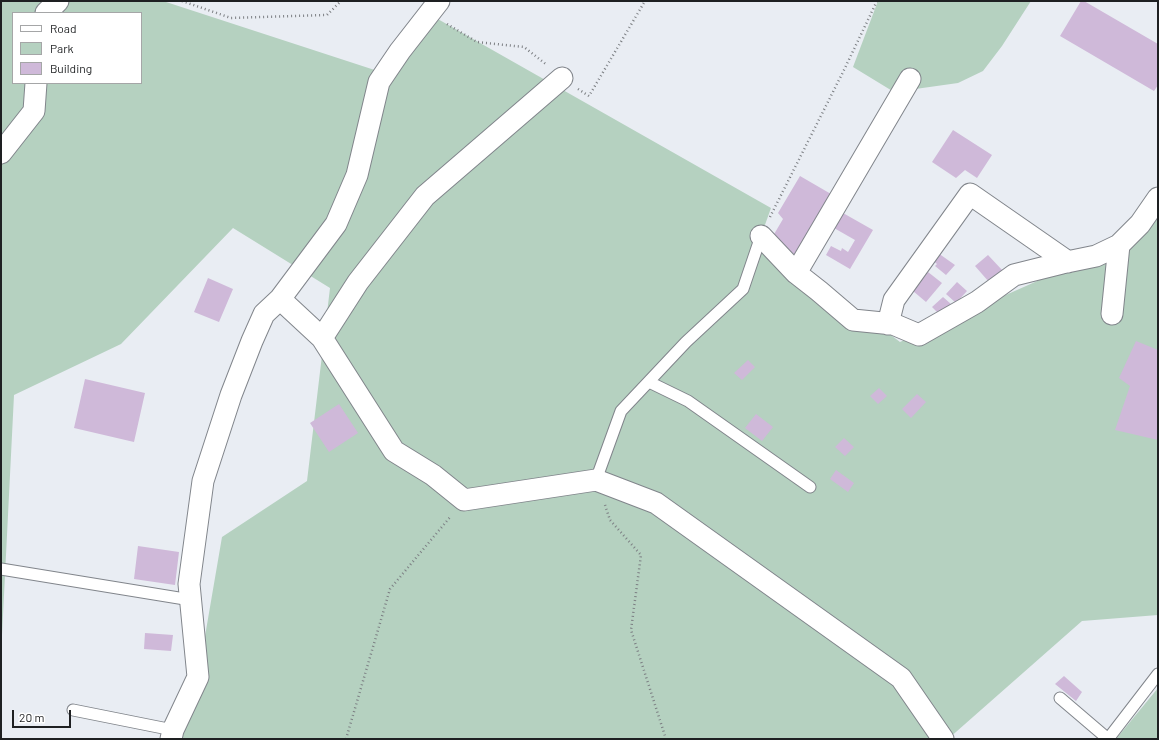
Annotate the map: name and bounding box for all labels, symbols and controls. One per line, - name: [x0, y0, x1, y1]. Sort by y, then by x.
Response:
- legend: [12, 12, 142, 84]
- text: Road: [50, 21, 77, 35]
- text: Park: [50, 41, 74, 55]
- text: Building: [50, 61, 92, 75]
- scale bar: [14, 702, 73, 728]
- text: 20 m: [19, 710, 45, 724]

